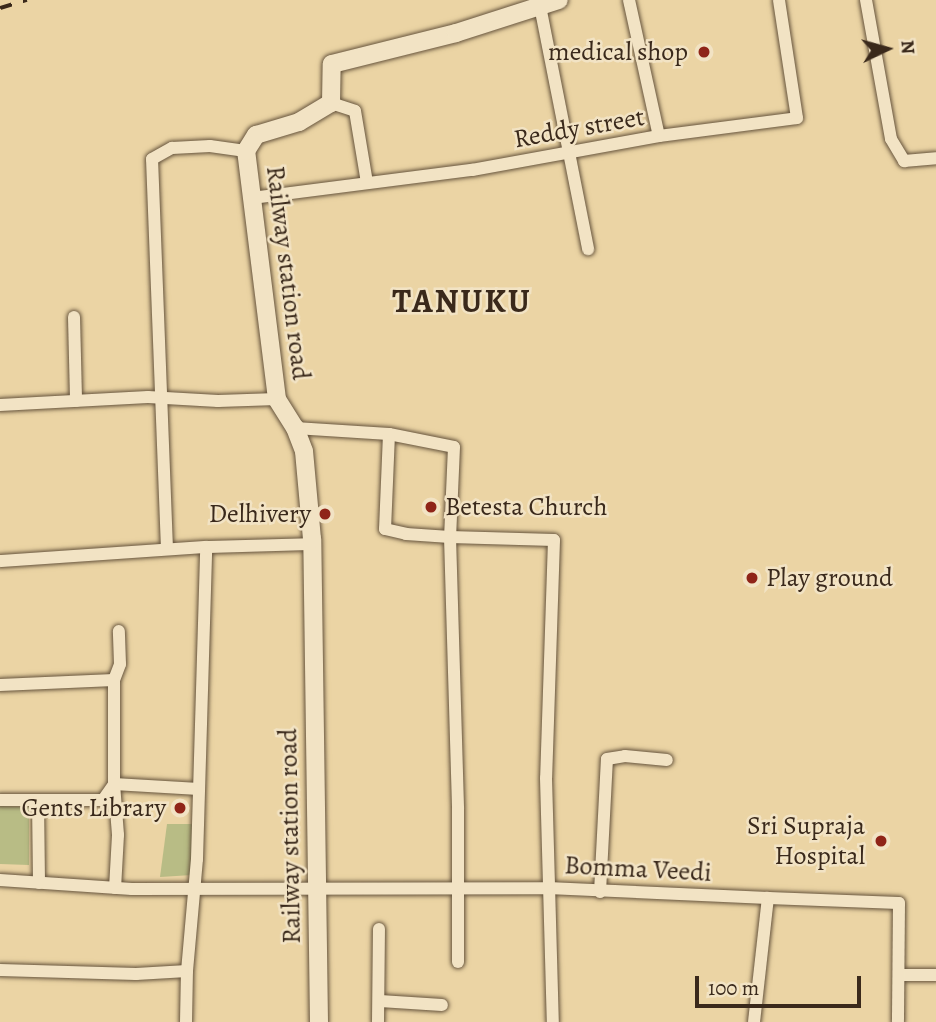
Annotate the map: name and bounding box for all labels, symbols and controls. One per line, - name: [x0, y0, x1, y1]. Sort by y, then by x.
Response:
- north arrow: [852, 14, 922, 84]
- place label: medical shop: [548, 36, 688, 68]
- text: N: [894, 39, 921, 55]
- marker: medical shop: [694, 42, 714, 62]
- street label: Reddy street: [511, 101, 647, 155]
- street label: Railway station road: [259, 164, 317, 382]
- district label: TANUKU: [393, 281, 531, 321]
- place label: Betesta Church: [445, 491, 607, 523]
- place label: Delhivery: [209, 498, 311, 530]
- marker: Betesta Church: [423, 499, 439, 515]
- marker: Delhivery: [317, 506, 333, 522]
- place label: Play ground: [766, 562, 893, 594]
- marker: Play ground: [744, 570, 760, 586]
- street label: Railway station road: [273, 728, 307, 944]
- place label: Gents Library: [22, 792, 166, 824]
- marker: Gents Library: [172, 800, 188, 816]
- place label: Sri Supraja Hospital: [747, 810, 865, 872]
- marker: Sri Supraja Hospital: [871, 831, 891, 851]
- street label: Bomma Veedi: [564, 850, 712, 888]
- scale bar: [698, 962, 864, 1006]
- text: 100 m: [708, 974, 759, 1002]

